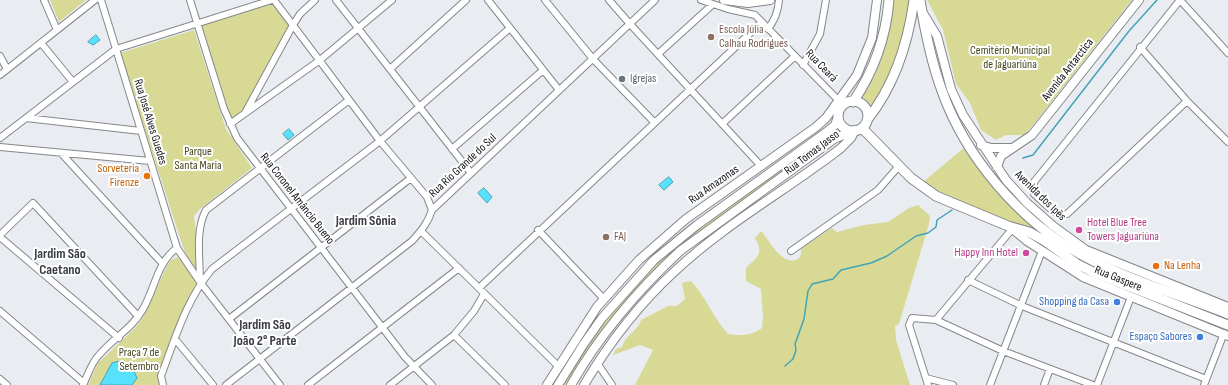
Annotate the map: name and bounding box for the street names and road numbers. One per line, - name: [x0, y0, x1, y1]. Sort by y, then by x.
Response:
- street label: Avenida Antarctica: [1039, 36, 1097, 104]
- street label: Rua Ceará: [802, 47, 840, 85]
- street label: Rua José Alves Guedes: [130, 77, 170, 167]
- street label: Rua Tomas Jasso: [782, 128, 842, 178]
- street label: Rua Rio Grande do Sul: [426, 131, 500, 201]
- street label: Rua Coronel Amâncio Bueno: [257, 150, 337, 248]
- street label: Rua Amazonas: [686, 162, 742, 208]
- street label: Avenida dos Ipês: [1011, 168, 1069, 224]
- street label: Rua Gaspere: [1092, 263, 1144, 295]

